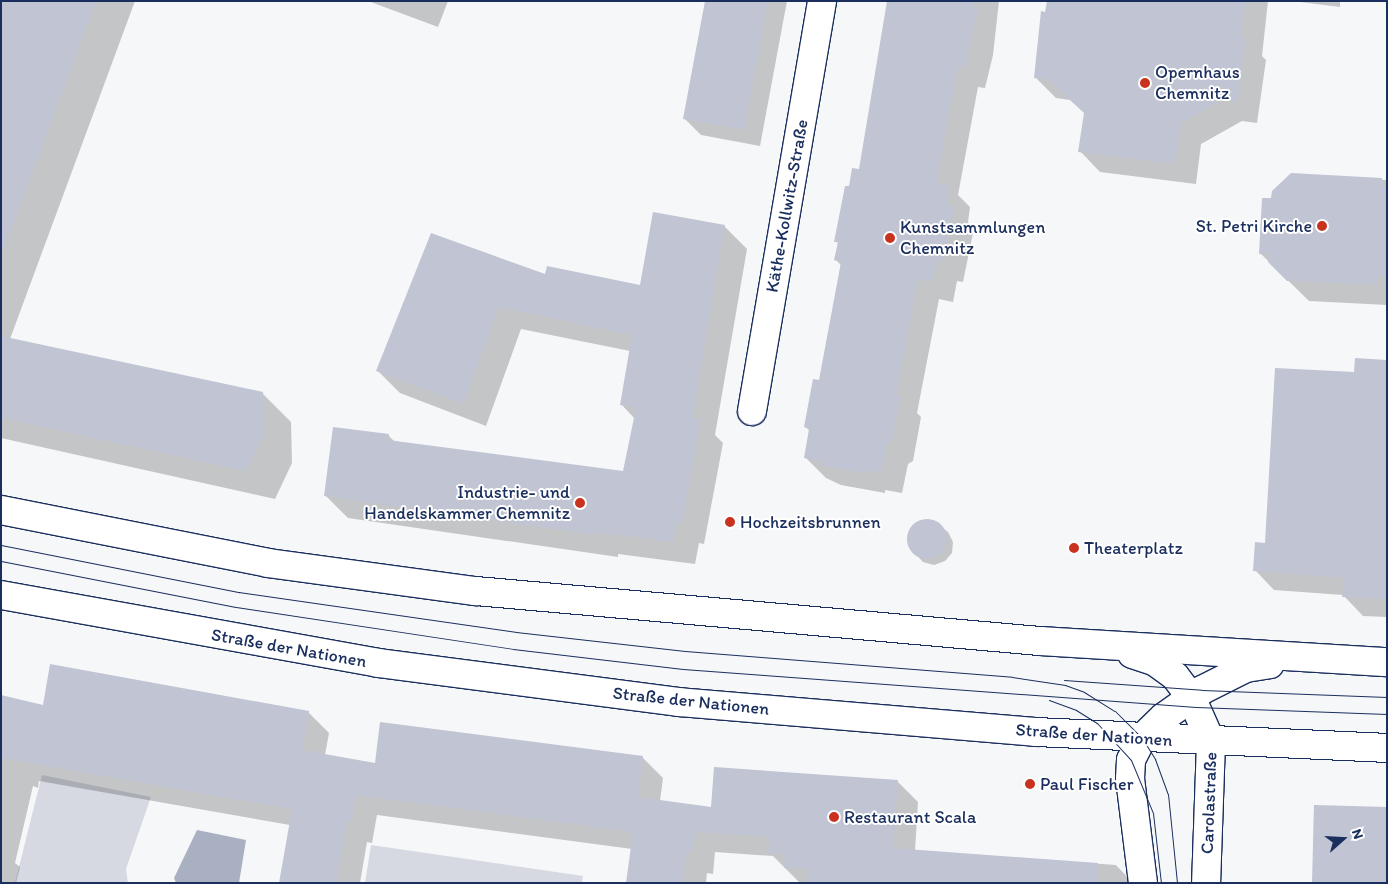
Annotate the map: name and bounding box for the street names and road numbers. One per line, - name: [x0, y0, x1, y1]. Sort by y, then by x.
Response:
- street label: Käthe-Kollwitz-Straße: [761, 118, 813, 294]
- street label: Straße der Nationen: [210, 624, 368, 672]
- street label: Straße der Nationen: [612, 682, 770, 720]
- street label: Straße der Nationen: [1015, 719, 1173, 751]
- street label: Carolastraße: [1196, 752, 1222, 854]

